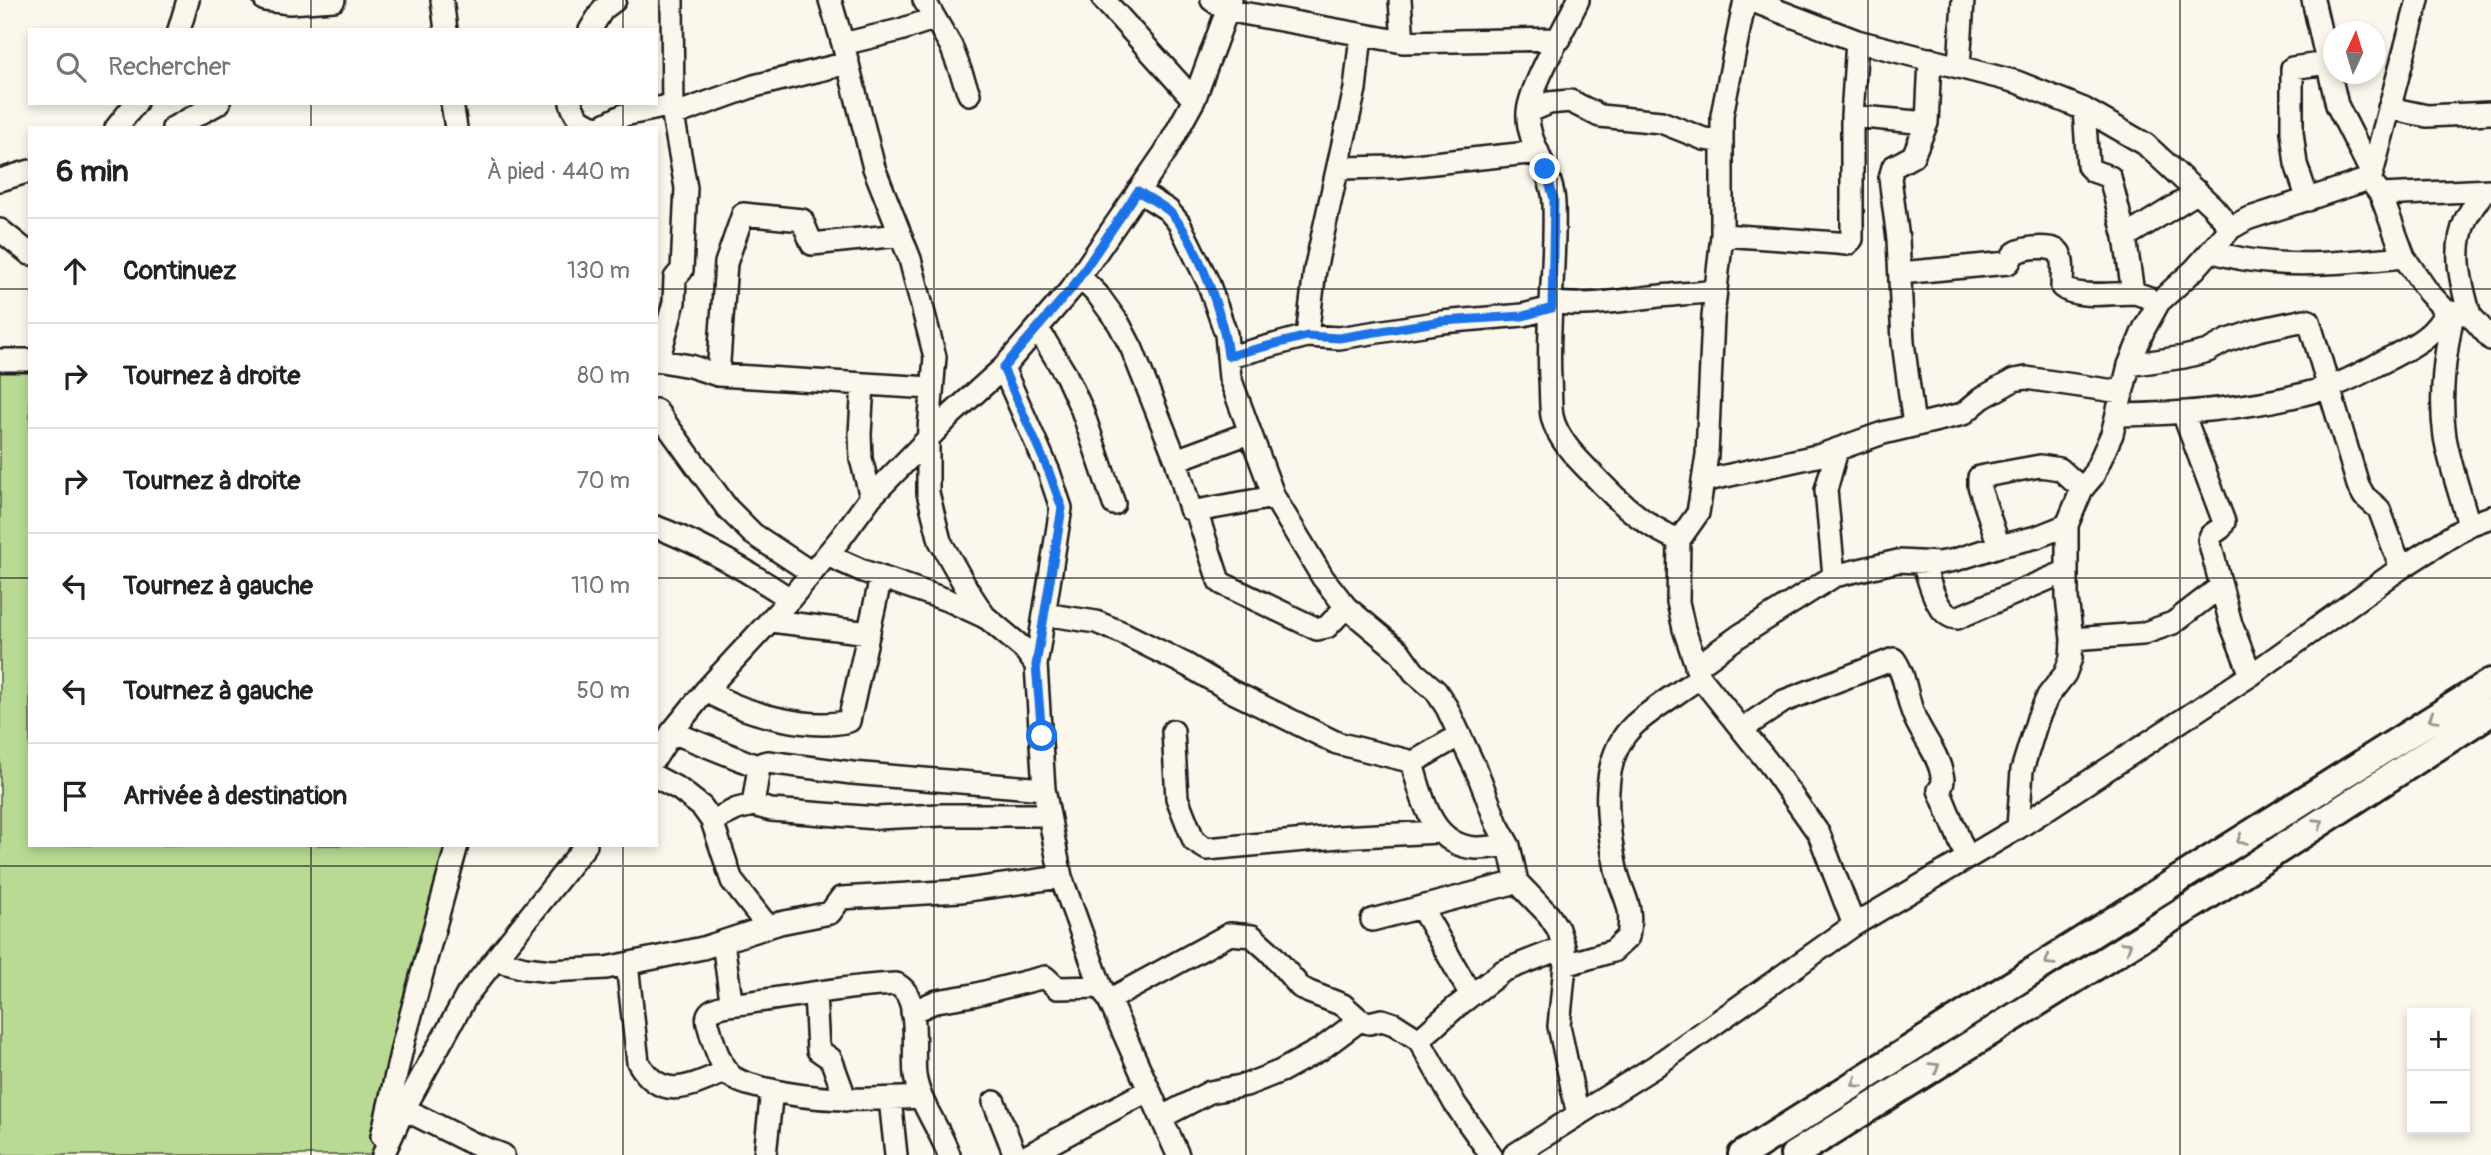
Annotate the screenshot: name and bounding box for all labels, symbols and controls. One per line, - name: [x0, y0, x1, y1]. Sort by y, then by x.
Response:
- north arrow: [2323, 21, 2386, 84]
- search box: [28, 28, 658, 105]
- icon: search: [52, 48, 90, 86]
- text: Rechercher: [108, 51, 231, 83]
- text: 6 min: [56, 153, 129, 190]
- route end: [1529, 153, 1560, 184]
- text: À pied · 440 m: [487, 157, 630, 186]
- icon: ahead: [56, 252, 94, 290]
- text: Continuez: [123, 255, 236, 287]
- text: 130 m: [567, 256, 630, 285]
- icon: right: [56, 357, 94, 395]
- text: Tournez à droite: [123, 360, 300, 392]
- text: 80 m: [577, 361, 630, 390]
- icon: right: [56, 462, 94, 500]
- text: Tournez à droite: [123, 465, 300, 497]
- text: 70 m: [577, 466, 630, 495]
- icon: left: [56, 567, 94, 605]
- text: Tournez à gauche: [123, 570, 313, 602]
- text: 110 m: [571, 571, 630, 600]
- icon: left: [56, 672, 94, 710]
- text: Tournez à gauche: [123, 675, 313, 707]
- text: 50 m: [576, 676, 630, 705]
- one-way arrow: [2428, 710, 2441, 723]
- route start: [1026, 720, 1057, 751]
- icon: arrive: [56, 777, 94, 815]
- text: Arrivée à destination: [123, 780, 347, 812]
- one-way arrow: [2311, 819, 2324, 832]
- one-way arrow: [2236, 831, 2249, 844]
- one-way arrow: [2120, 941, 2133, 954]
- one-way arrow: [2043, 953, 2056, 966]
- map controls: [2407, 1008, 2470, 1134]
- button: +: [2407, 1008, 2470, 1071]
- one-way arrow: [1927, 1062, 1940, 1075]
- button: −: [2407, 1071, 2470, 1134]
- one-way arrow: [1851, 1074, 1864, 1087]

